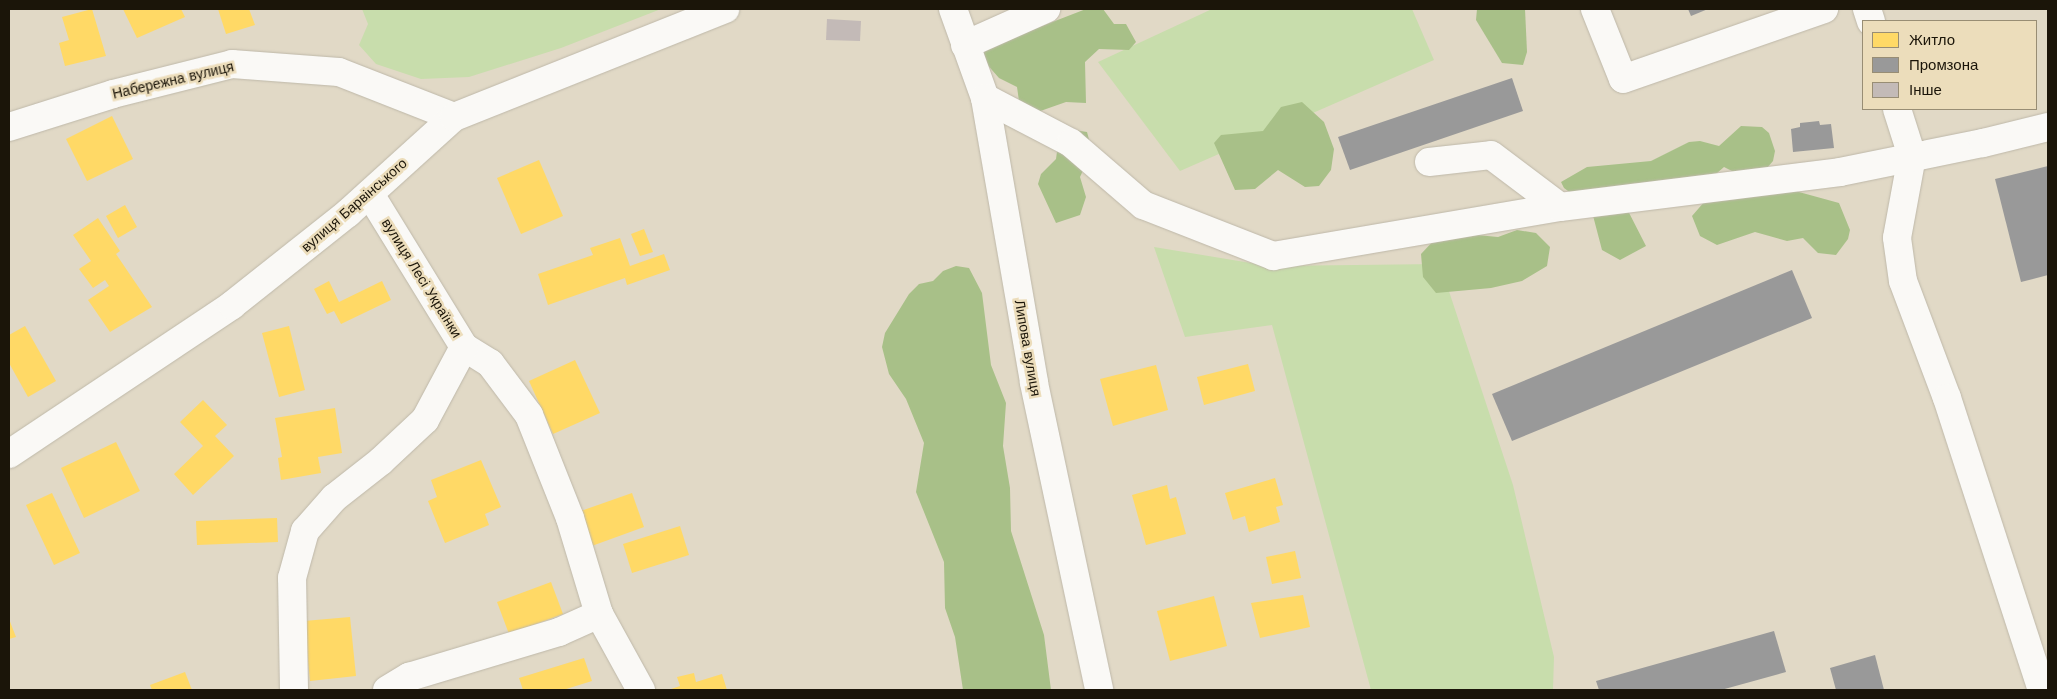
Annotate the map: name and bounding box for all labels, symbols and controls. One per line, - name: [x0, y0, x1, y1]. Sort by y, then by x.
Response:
- legend: [1862, 20, 2037, 110]
- text: Житло: [1909, 31, 1955, 49]
- text: Промзона: [1909, 56, 1978, 74]
- street label: Набережна вулиця: [111, 58, 235, 102]
- text: Інше: [1909, 81, 1942, 99]
- street label: вулиця Барвінського: [298, 155, 410, 255]
- street label: вулиця Лесі Українки: [378, 215, 466, 341]
- street label: Липова вулиця: [1011, 298, 1045, 398]

